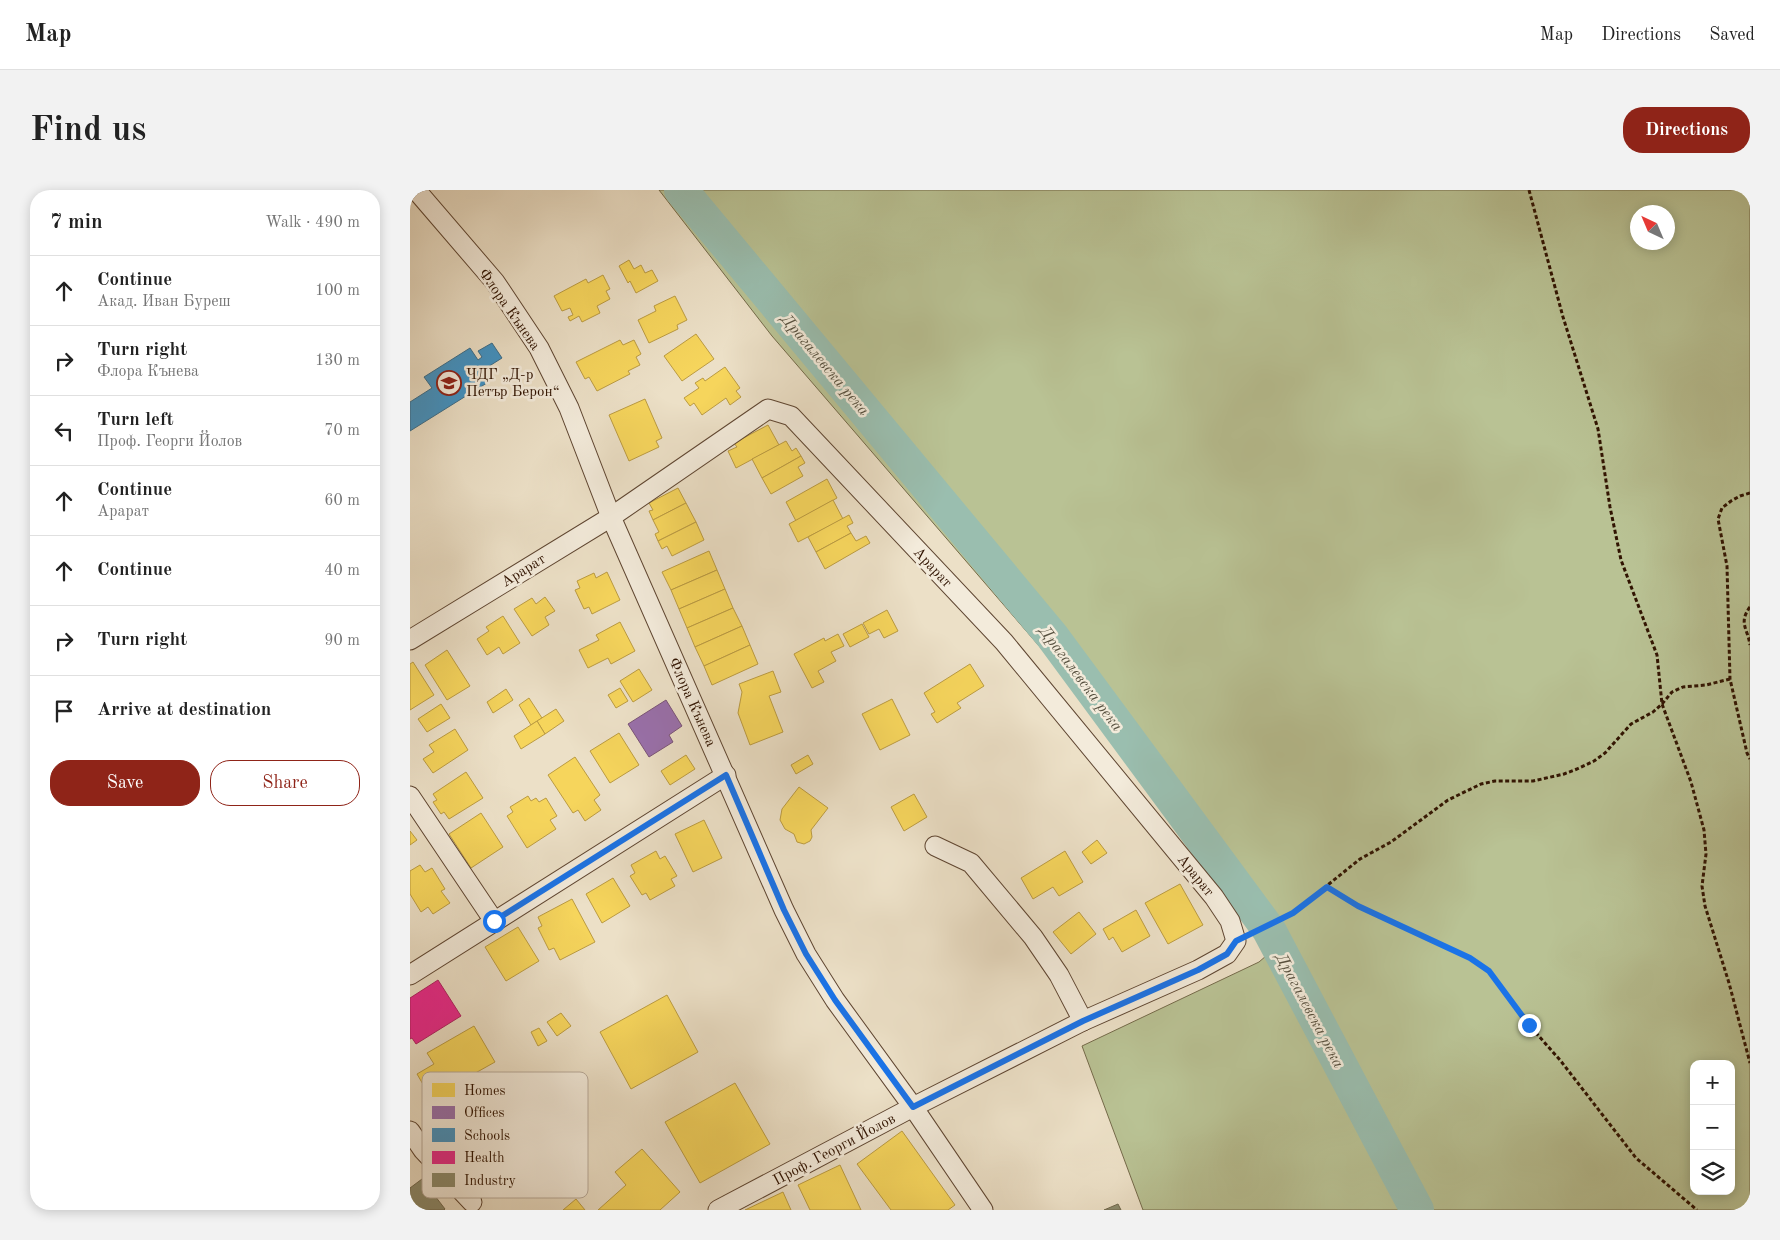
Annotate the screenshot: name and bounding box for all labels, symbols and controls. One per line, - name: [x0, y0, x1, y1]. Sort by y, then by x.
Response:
- text: Map: [25, 23, 72, 47]
- text: Map: [1540, 26, 1573, 44]
- text: Directions: [1601, 26, 1681, 44]
- text: Saved: [1709, 26, 1755, 44]
- button: Directions: [1623, 107, 1750, 153]
- text: Find us: [30, 113, 146, 148]
- north arrow: [1630, 205, 1675, 250]
- text: 7 min: [50, 212, 103, 233]
- text: Walk · 490 m: [265, 215, 360, 231]
- street label: Флора Кънева: [475, 266, 543, 354]
- text: Continue: [97, 271, 172, 290]
- icon: ahead: [50, 277, 78, 305]
- text: 100 m: [315, 283, 360, 299]
- text: Акад. Иван Буреш: [97, 294, 231, 310]
- water label: Драгалевска река: [776, 310, 872, 419]
- text: Turn right: [97, 341, 187, 360]
- icon: right: [50, 347, 78, 375]
- text: 130 m: [315, 353, 360, 369]
- text: Флора Кънева: [97, 364, 199, 380]
- place label: ЧДГ „Д-р Петър Берон“: [466, 368, 560, 400]
- school or university icon: ЧДГ „Д-р Петър Берон“: [436, 370, 462, 396]
- text: Turn left: [97, 411, 174, 430]
- icon: left: [50, 417, 78, 445]
- text: 70 m: [324, 423, 360, 439]
- text: Проф. Георги Йолов: [97, 434, 242, 450]
- text: Continue: [97, 481, 172, 500]
- icon: ahead: [50, 487, 78, 515]
- text: 60 m: [324, 493, 360, 509]
- text: Арарат: [97, 504, 149, 520]
- street label: Арарат: [910, 545, 954, 591]
- street label: Арарат: [499, 552, 549, 591]
- icon: ahead: [50, 557, 78, 585]
- text: Continue: [97, 561, 172, 580]
- text: 40 m: [324, 563, 360, 579]
- water label: Драгалевска река: [1035, 622, 1125, 735]
- icon: right: [50, 627, 78, 655]
- text: Turn right: [97, 631, 187, 650]
- text: 90 m: [324, 633, 360, 649]
- street label: Флора Кънева: [665, 656, 718, 750]
- icon: arrive: [50, 697, 78, 725]
- text: Arrive at destination: [97, 701, 271, 720]
- button: Save: [50, 760, 200, 806]
- button: Share: [210, 760, 360, 806]
- street label: Арарат: [1174, 852, 1216, 900]
- route start: [483, 910, 506, 933]
- water label: Драгалевска река: [1271, 949, 1346, 1071]
- route end: [1518, 1014, 1541, 1037]
- map controls: [1690, 1060, 1735, 1195]
- button: +: [1690, 1060, 1735, 1105]
- legend: [422, 1072, 588, 1198]
- text: Homes: [464, 1084, 506, 1098]
- button: −: [1690, 1105, 1735, 1150]
- text: Offices: [464, 1106, 504, 1120]
- street label: Проф. Георги Йолов: [769, 1108, 898, 1189]
- text: Schools: [464, 1129, 510, 1143]
- button: layers: [1690, 1150, 1735, 1195]
- text: Health: [464, 1151, 505, 1165]
- text: Industry: [464, 1174, 517, 1188]

